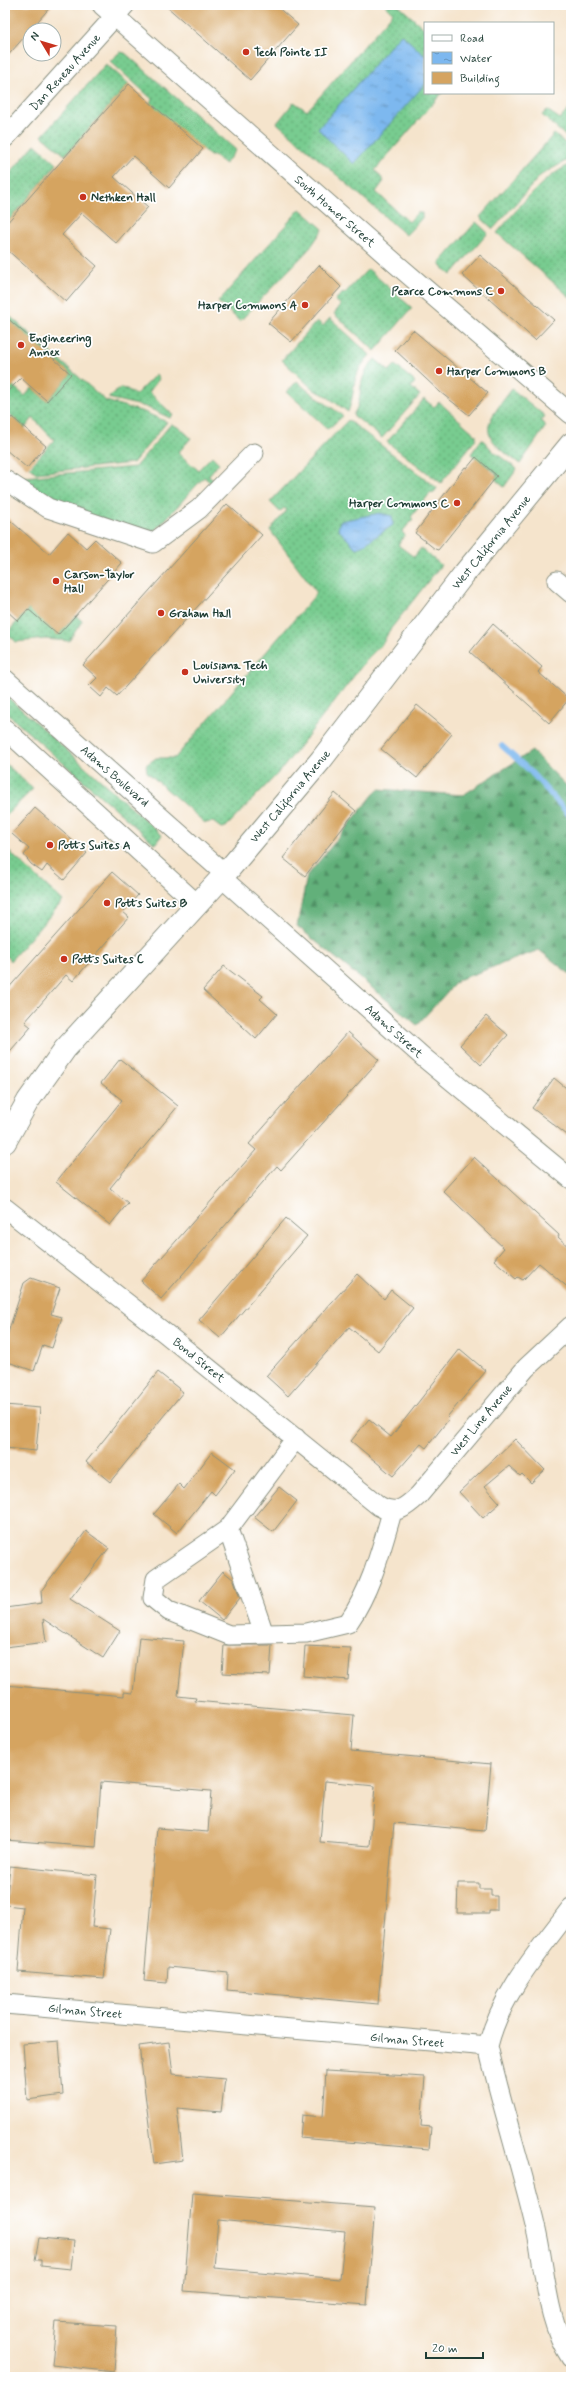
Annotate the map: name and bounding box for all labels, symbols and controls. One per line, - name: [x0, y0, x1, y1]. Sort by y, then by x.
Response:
- north arrow: [22, 22, 62, 62]
- legend: [424, 22, 554, 94]
- text: N: [27, 29, 43, 44]
- street label: Dan Reneau Avenue: [27, 30, 105, 115]
- text: Road: [460, 31, 484, 47]
- place label: Tech Pointe II: [254, 45, 328, 61]
- marker: Tech Pointe II: [241, 47, 251, 57]
- text: Water: [460, 51, 492, 67]
- text: Building: [460, 71, 500, 88]
- street label: South Homer Street: [290, 172, 378, 251]
- place label: Nethken Hall: [91, 190, 156, 206]
- marker: Nethken Hall: [78, 192, 88, 202]
- place label: Pearce Commons C: [391, 284, 493, 300]
- marker: Pearce Commons C: [496, 286, 506, 296]
- place label: Harper Commons A: [198, 298, 297, 314]
- marker: Harper Commons A: [300, 300, 310, 310]
- place label: Engineering Annex: [29, 331, 91, 361]
- marker: Engineering Annex: [16, 340, 26, 350]
- place label: Harper Commons B: [447, 364, 546, 380]
- marker: Harper Commons B: [434, 366, 444, 376]
- street label: West California Avenue: [449, 492, 536, 594]
- place label: Harper Commons C: [349, 496, 449, 512]
- marker: Harper Commons C: [452, 498, 462, 508]
- place label: Carson-Taylor Hall: [64, 567, 135, 597]
- marker: Carson-Taylor Hall: [51, 576, 61, 586]
- place label: Graham Hall: [169, 606, 231, 622]
- marker: Graham Hall: [156, 608, 166, 618]
- place label: Louisiana Tech University: [193, 658, 268, 688]
- marker: Louisiana Tech University: [180, 667, 190, 677]
- street label: Adams Boulevard: [77, 742, 152, 811]
- street label: West California Avenue: [247, 746, 336, 847]
- place label: Potts Suites A: [58, 838, 131, 854]
- marker: Potts Suites A: [45, 840, 55, 850]
- place label: Potts Suites B: [115, 896, 188, 912]
- marker: Potts Suites B: [102, 898, 112, 908]
- place label: Potts Suites C: [72, 952, 144, 968]
- marker: Potts Suites C: [59, 954, 69, 964]
- street label: Adams Street: [361, 1001, 426, 1062]
- street label: Bond Street: [169, 1335, 228, 1387]
- street label: West Line Avenue: [447, 1381, 517, 1460]
- street label: Gilman Street: [47, 2001, 123, 2023]
- street label: Gilman Street: [369, 2030, 445, 2052]
- scale bar: [426, 2334, 483, 2360]
- text: 20 m: [432, 2341, 458, 2357]

